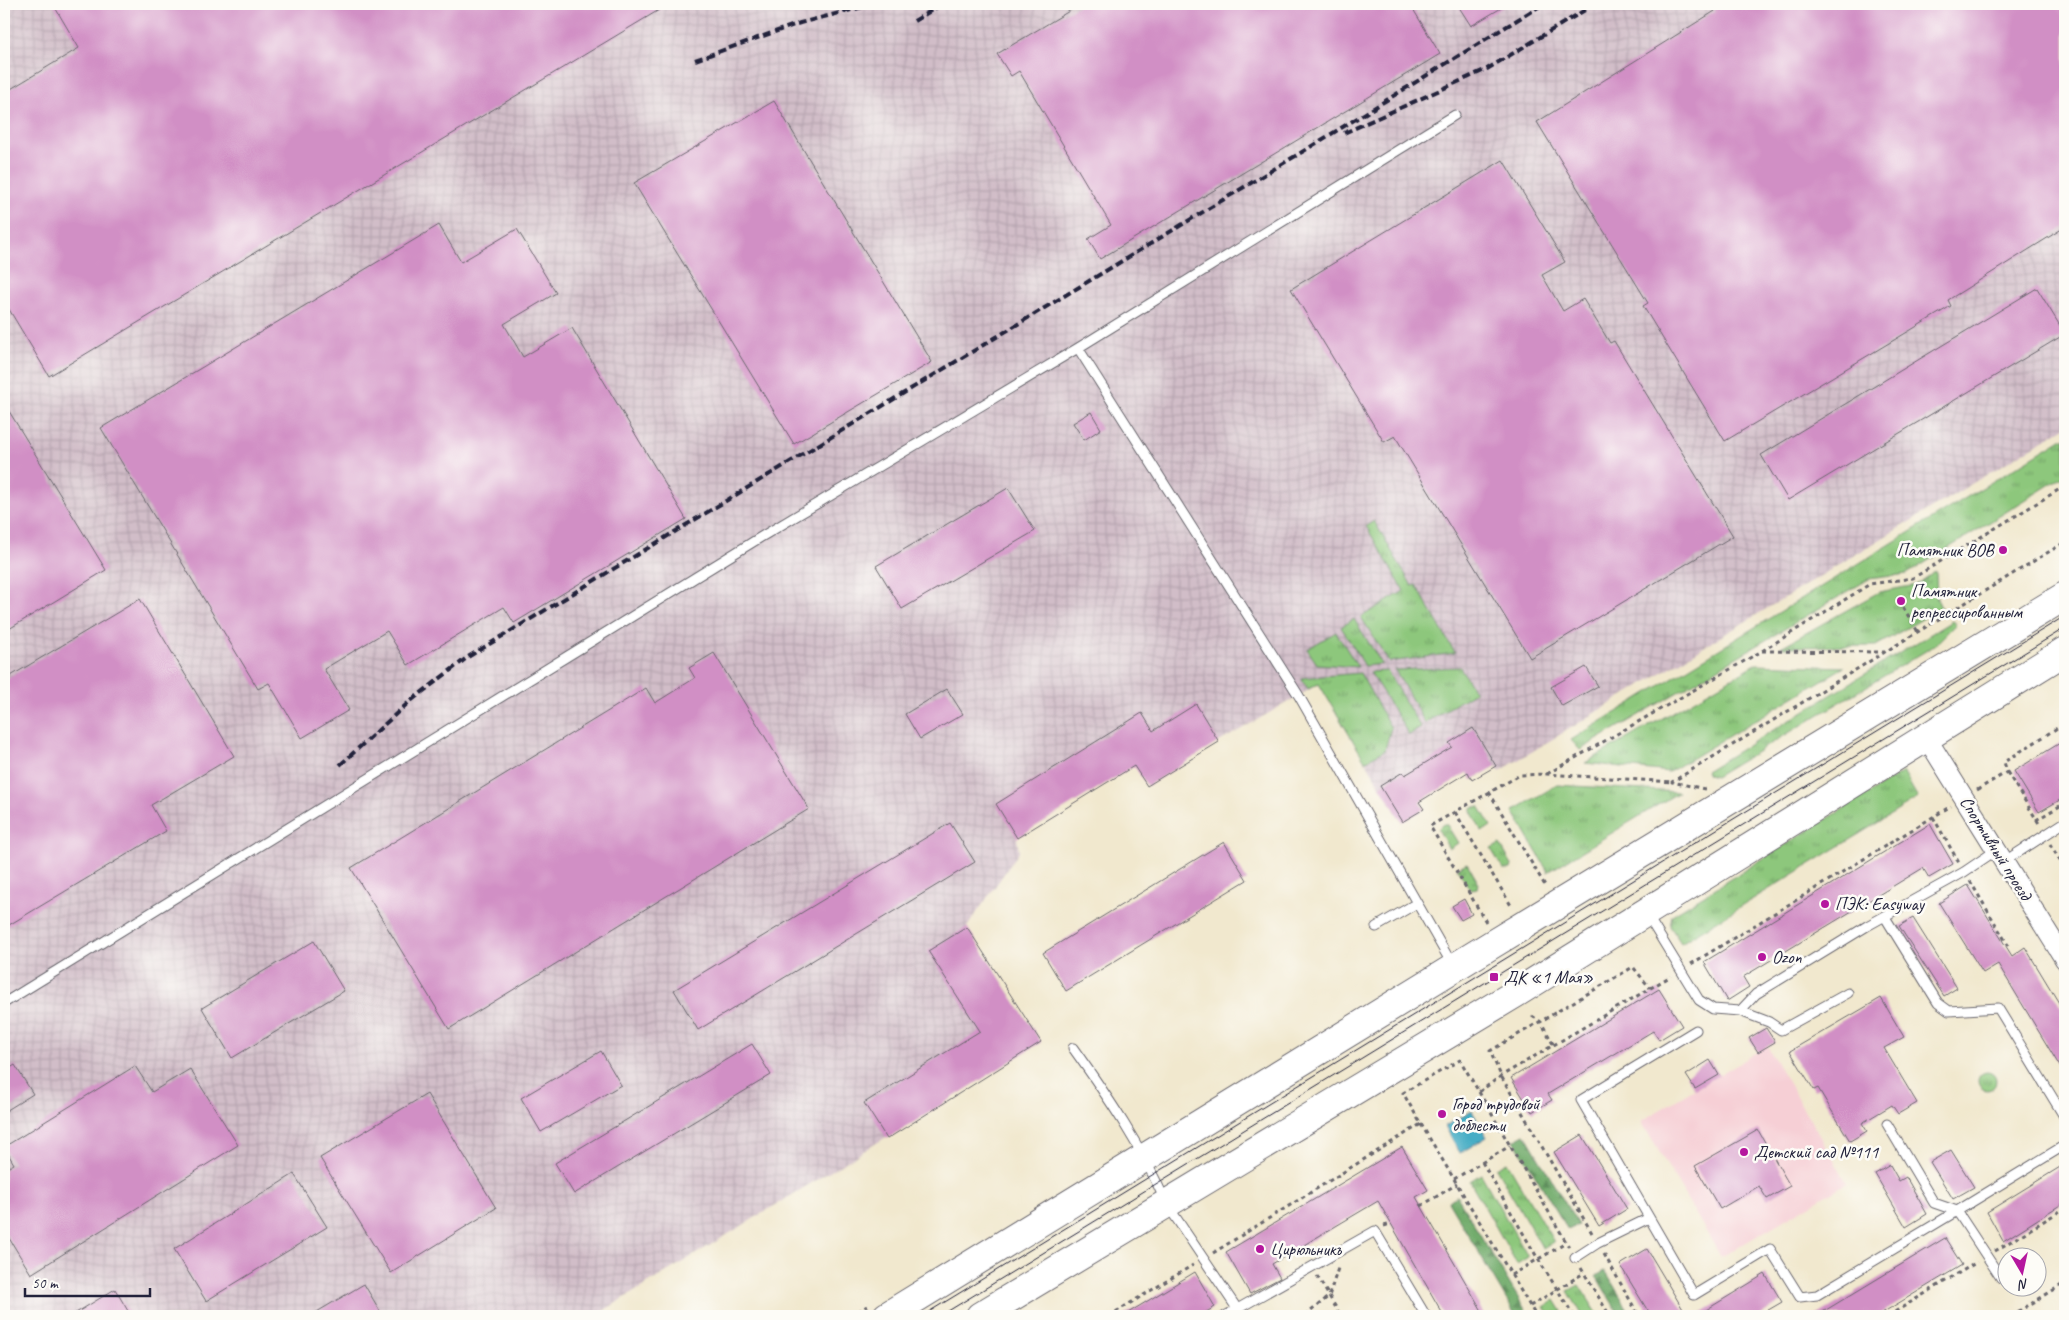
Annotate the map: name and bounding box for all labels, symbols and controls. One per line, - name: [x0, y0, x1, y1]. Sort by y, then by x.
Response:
- place label: Памятник ВОВ: [1897, 539, 1996, 561]
- marker: Памятник ВОВ: [1997, 544, 2009, 556]
- place label: Памятник репрессированным: [1911, 580, 2024, 623]
- marker: Памятник репрессированным: [1895, 595, 1907, 607]
- street label: Спортивный проезд: [1955, 792, 2038, 905]
- place label: ПЭК: Easyway: [1835, 893, 1926, 915]
- marker: ПЭК: Easyway: [1819, 898, 1831, 910]
- place label: Ozon: [1772, 946, 1802, 968]
- marker: Ozon: [1756, 951, 1768, 963]
- place label: ДК «1 Мая»: [1504, 966, 1594, 988]
- marker: ДК «1 Мая»: [1488, 971, 1500, 983]
- place label: Город трудовой доблести: [1452, 1093, 1541, 1136]
- marker: Город трудовой доблести: [1436, 1108, 1448, 1120]
- place label: Детский сад №111: [1754, 1141, 1879, 1163]
- marker: Детский сад №111: [1738, 1146, 1750, 1158]
- place label: Цирюльникъ: [1270, 1238, 1343, 1260]
- marker: Цирюльникъ: [1254, 1243, 1266, 1255]
- north arrow: [1996, 1248, 2046, 1298]
- scale bar: [25, 1265, 150, 1297]
- text: 50 m: [32, 1274, 59, 1293]
- text: N: [2016, 1275, 2030, 1294]

